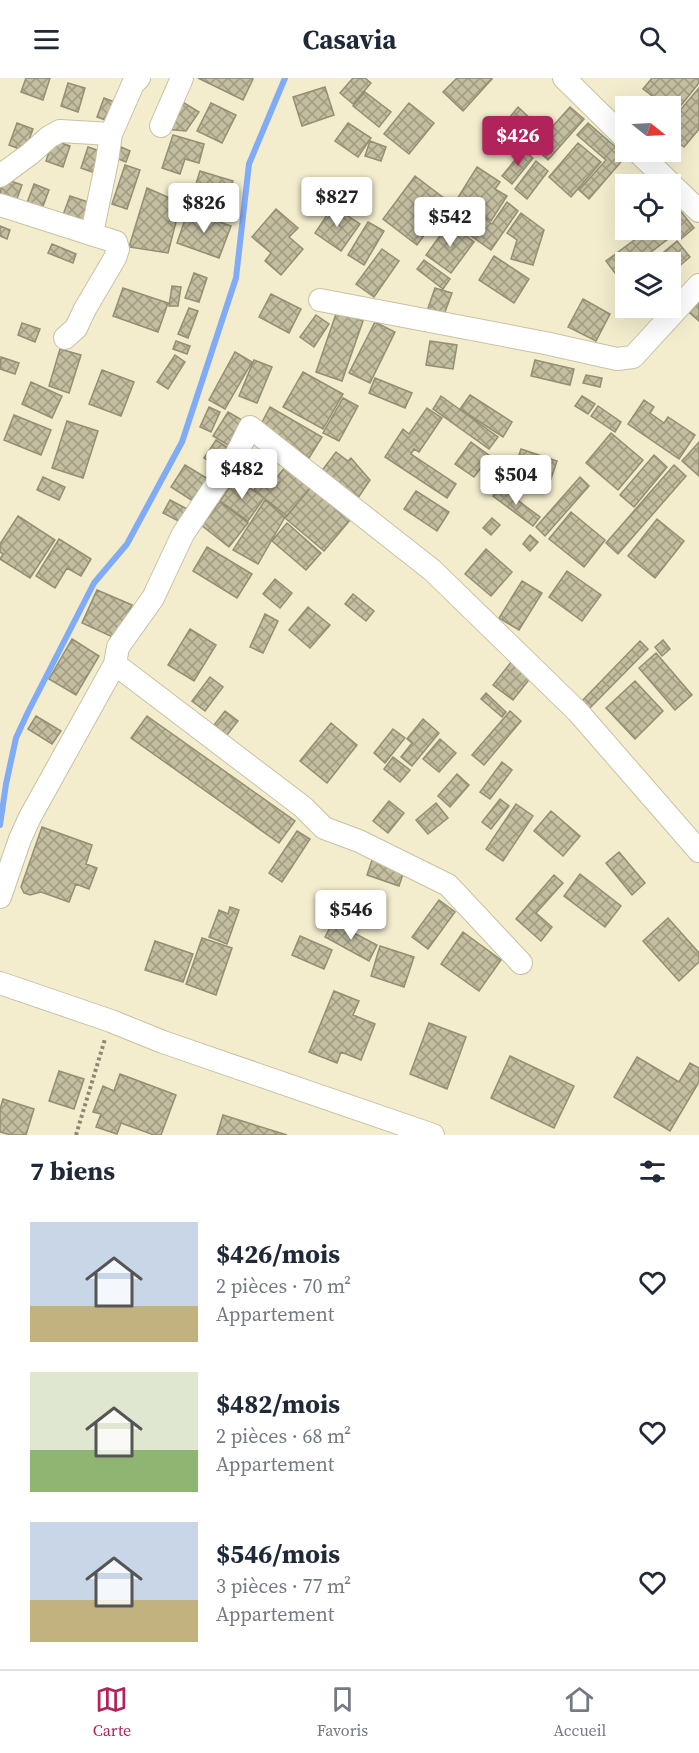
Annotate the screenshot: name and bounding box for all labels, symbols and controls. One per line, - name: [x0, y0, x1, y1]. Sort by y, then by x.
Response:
- text: Casavia: [302, 21, 397, 58]
- icon: menu: [30, 23, 63, 56]
- icon: search: [636, 23, 669, 56]
- north arrow: [615, 96, 681, 162]
- map controls: [615, 96, 681, 318]
- pin: $426: [482, 116, 554, 167]
- text: $426: [496, 121, 540, 149]
- button: locate: [615, 174, 681, 240]
- pin: $827: [301, 177, 373, 228]
- text: $827: [315, 182, 359, 210]
- pin: $826: [168, 183, 240, 234]
- text: $826: [182, 188, 226, 216]
- pin: $542: [414, 197, 486, 248]
- text: $542: [428, 202, 472, 230]
- button: layers: [615, 252, 681, 318]
- pin: $482: [206, 449, 278, 500]
- text: $482: [220, 454, 264, 482]
- pin: $504: [480, 455, 552, 506]
- text: $504: [494, 460, 538, 488]
- pin: $546: [315, 890, 387, 941]
- text: $546: [329, 895, 373, 923]
- text: 7 biens: [30, 1153, 115, 1189]
- icon: filters: [636, 1155, 669, 1188]
- text: $426/mois: [216, 1236, 340, 1272]
- icon: home: [78, 1246, 150, 1318]
- icon: heart: [636, 1266, 669, 1299]
- text: 2 pièces · 70 m²: [216, 1272, 351, 1300]
- text: Appartement: [216, 1300, 334, 1328]
- text: $482/mois: [216, 1386, 340, 1422]
- icon: home: [78, 1396, 150, 1468]
- icon: heart: [636, 1416, 669, 1449]
- text: 2 pièces · 68 m²: [216, 1422, 351, 1450]
- text: Appartement: [216, 1450, 334, 1478]
- text: $546/mois: [216, 1536, 340, 1572]
- icon: home: [78, 1546, 150, 1618]
- icon: heart: [636, 1566, 669, 1599]
- text: 3 pièces · 77 m²: [216, 1572, 351, 1600]
- text: Appartement: [216, 1600, 334, 1628]
- tab: Carte: [93, 1683, 131, 1741]
- tab: Favoris: [317, 1683, 368, 1741]
- tab: Accueil: [554, 1683, 606, 1741]

